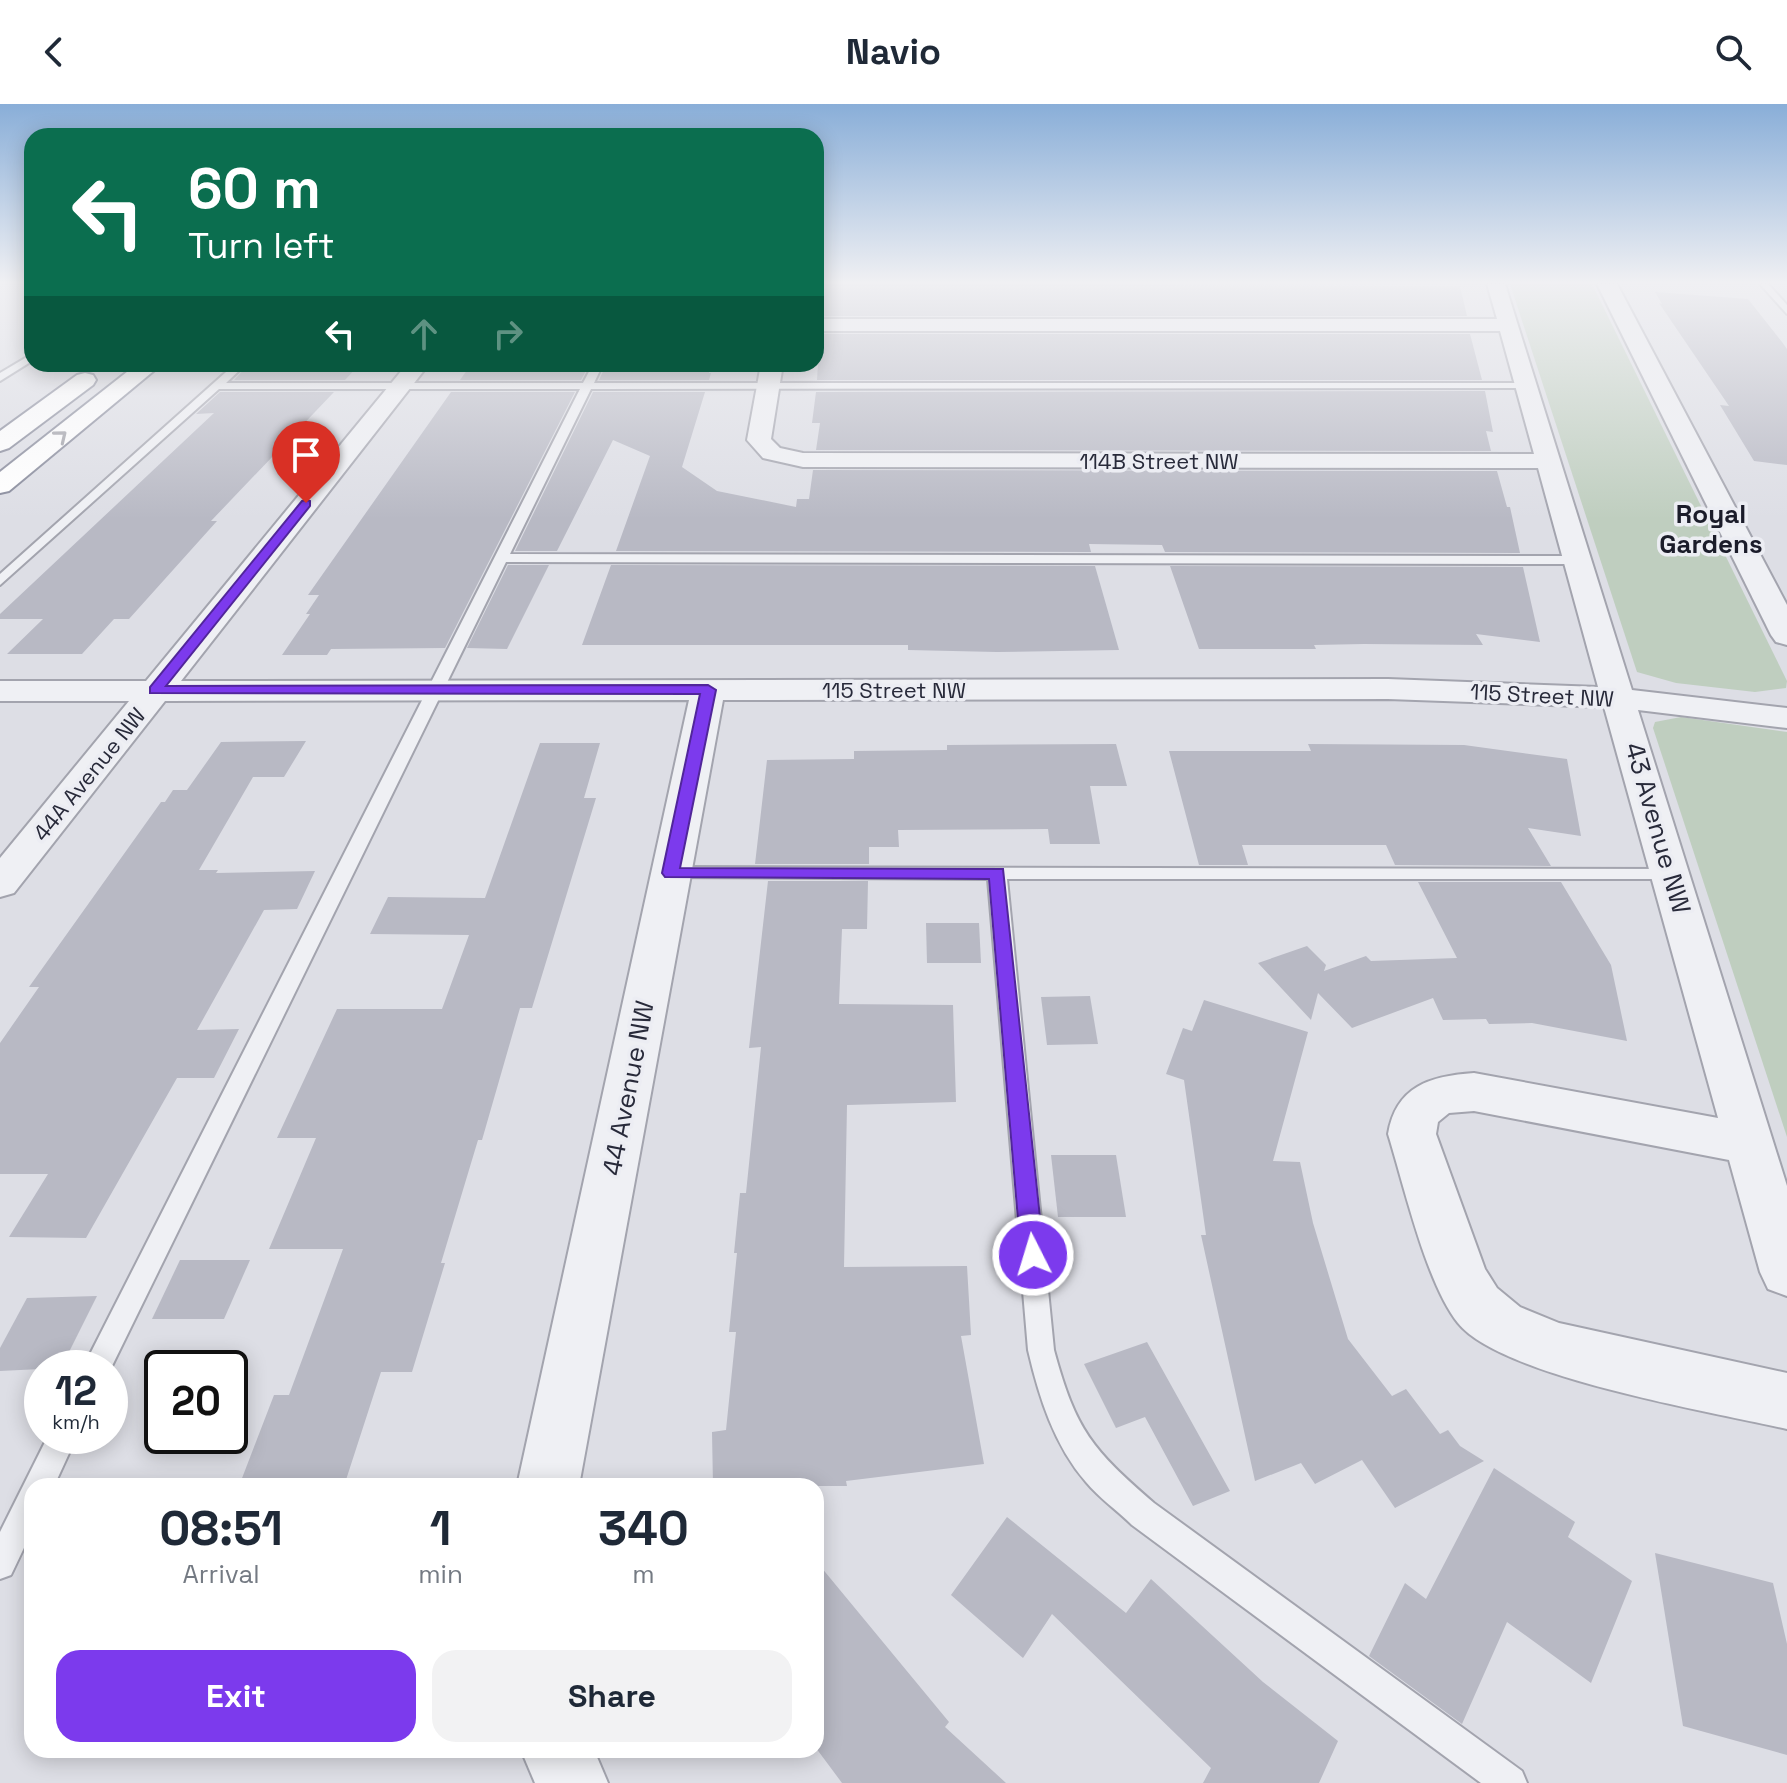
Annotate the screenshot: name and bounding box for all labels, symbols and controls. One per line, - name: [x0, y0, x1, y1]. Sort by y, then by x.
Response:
- text: Navio: [846, 29, 941, 75]
- icon: back: [32, 30, 76, 74]
- icon: search: [1711, 30, 1755, 74]
- text: 60 m: [188, 153, 321, 224]
- icon: left: [56, 160, 160, 264]
- text: Turn left: [188, 223, 335, 269]
- icon: left: [318, 312, 362, 356]
- icon: ahead: [402, 312, 446, 356]
- icon: right: [486, 312, 530, 356]
- pin: [272, 421, 340, 503]
- one-way arrow: [52, 431, 66, 446]
- icon: arrive: [284, 433, 328, 477]
- street label: 114B Street NW: [1079, 447, 1239, 475]
- district label: Royal Gardens: [1659, 497, 1763, 561]
- street label: 115 Street NW: [822, 676, 966, 704]
- street label: 115 Street NW: [1469, 677, 1615, 713]
- street label: 44A Avenue NW: [27, 702, 151, 846]
- street label: 43 Avenue NW: [1617, 738, 1699, 918]
- street label: 44 Avenue NW: [594, 998, 662, 1178]
- position arrow: [991, 1213, 1075, 1297]
- speed limit sign: 20: [144, 1350, 248, 1454]
- text: 12: [55, 1366, 97, 1417]
- text: km/h: [52, 1409, 100, 1435]
- text: 08:51: [159, 1498, 283, 1559]
- text: 1: [430, 1498, 451, 1559]
- text: 340: [598, 1498, 689, 1559]
- text: Arrival: [182, 1557, 260, 1591]
- text: min: [418, 1557, 463, 1591]
- text: m: [632, 1557, 655, 1591]
- button: Exit: [56, 1650, 416, 1742]
- button: Share: [432, 1650, 792, 1742]

